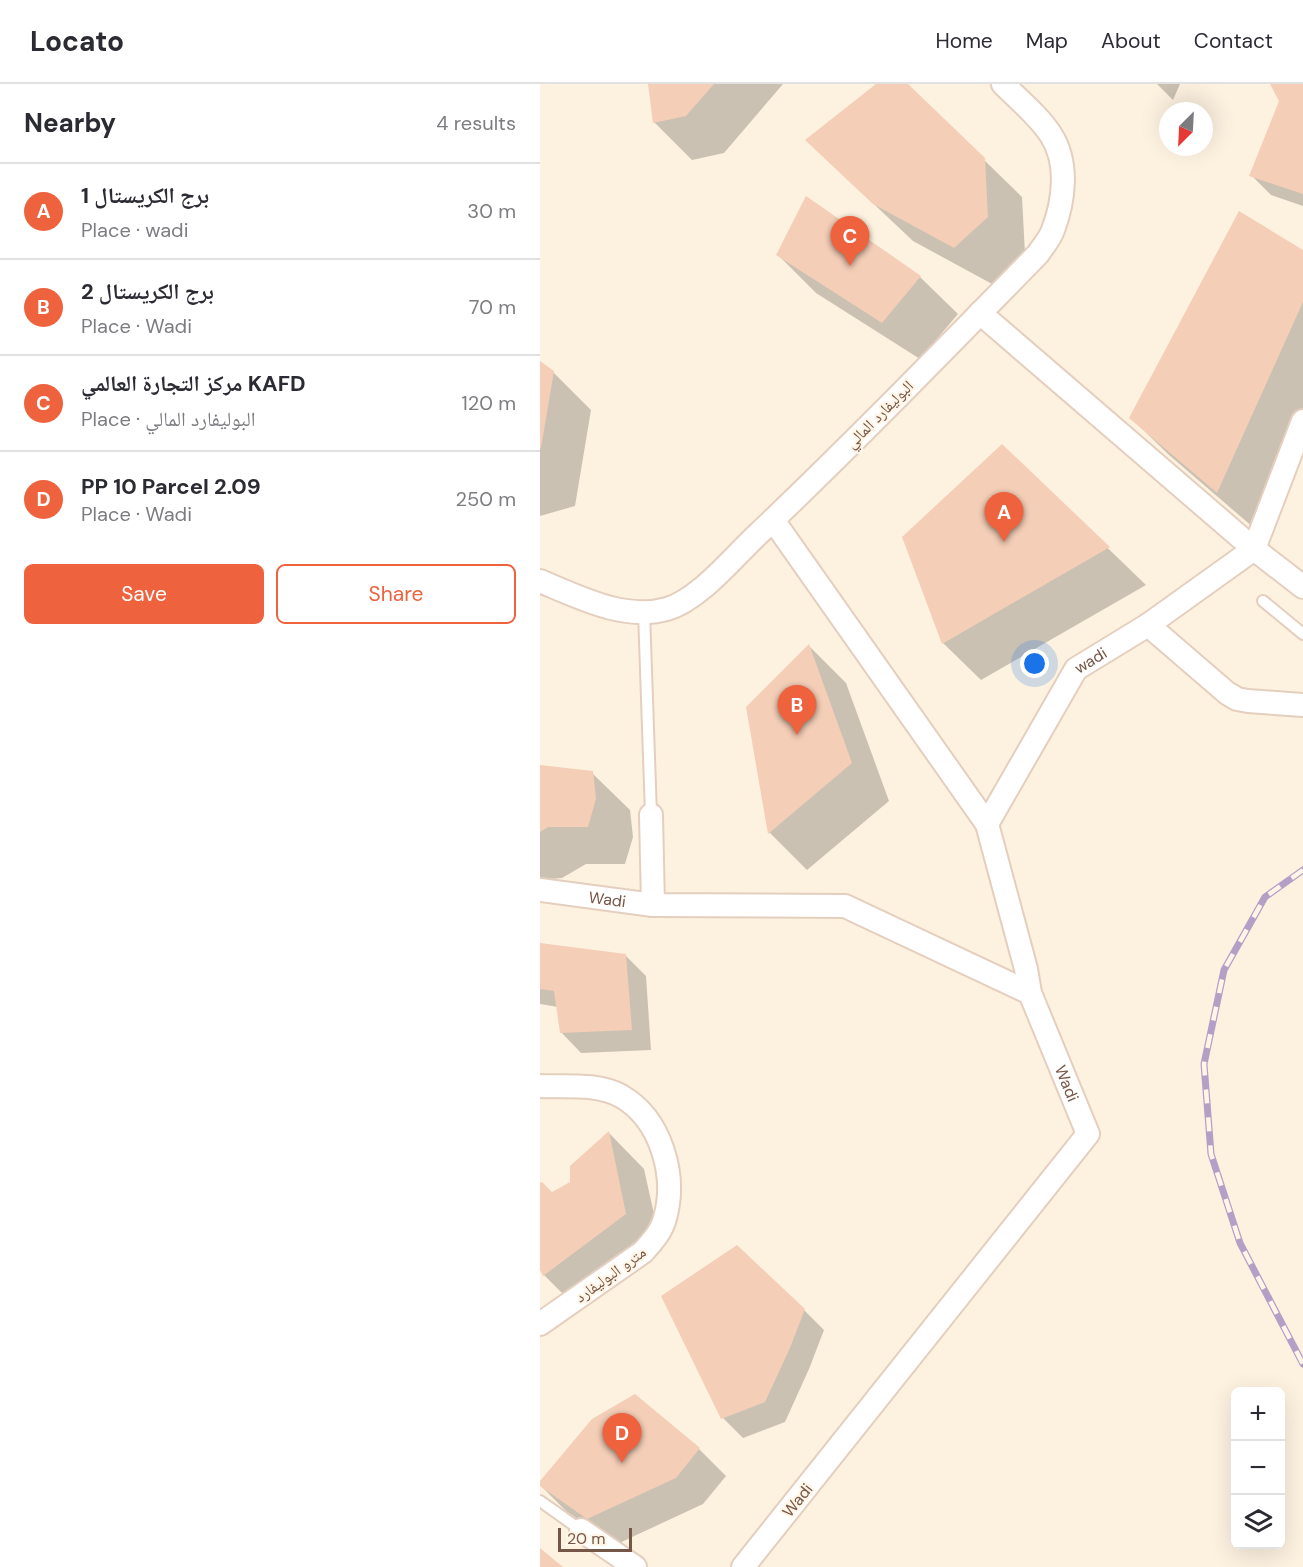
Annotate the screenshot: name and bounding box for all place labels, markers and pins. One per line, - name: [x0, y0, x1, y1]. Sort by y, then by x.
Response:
- pin: C: [830, 216, 870, 266]
- pin: A: [984, 492, 1024, 542]
- pin: B: [778, 686, 816, 735]
- pin: D: [602, 1414, 641, 1463]

